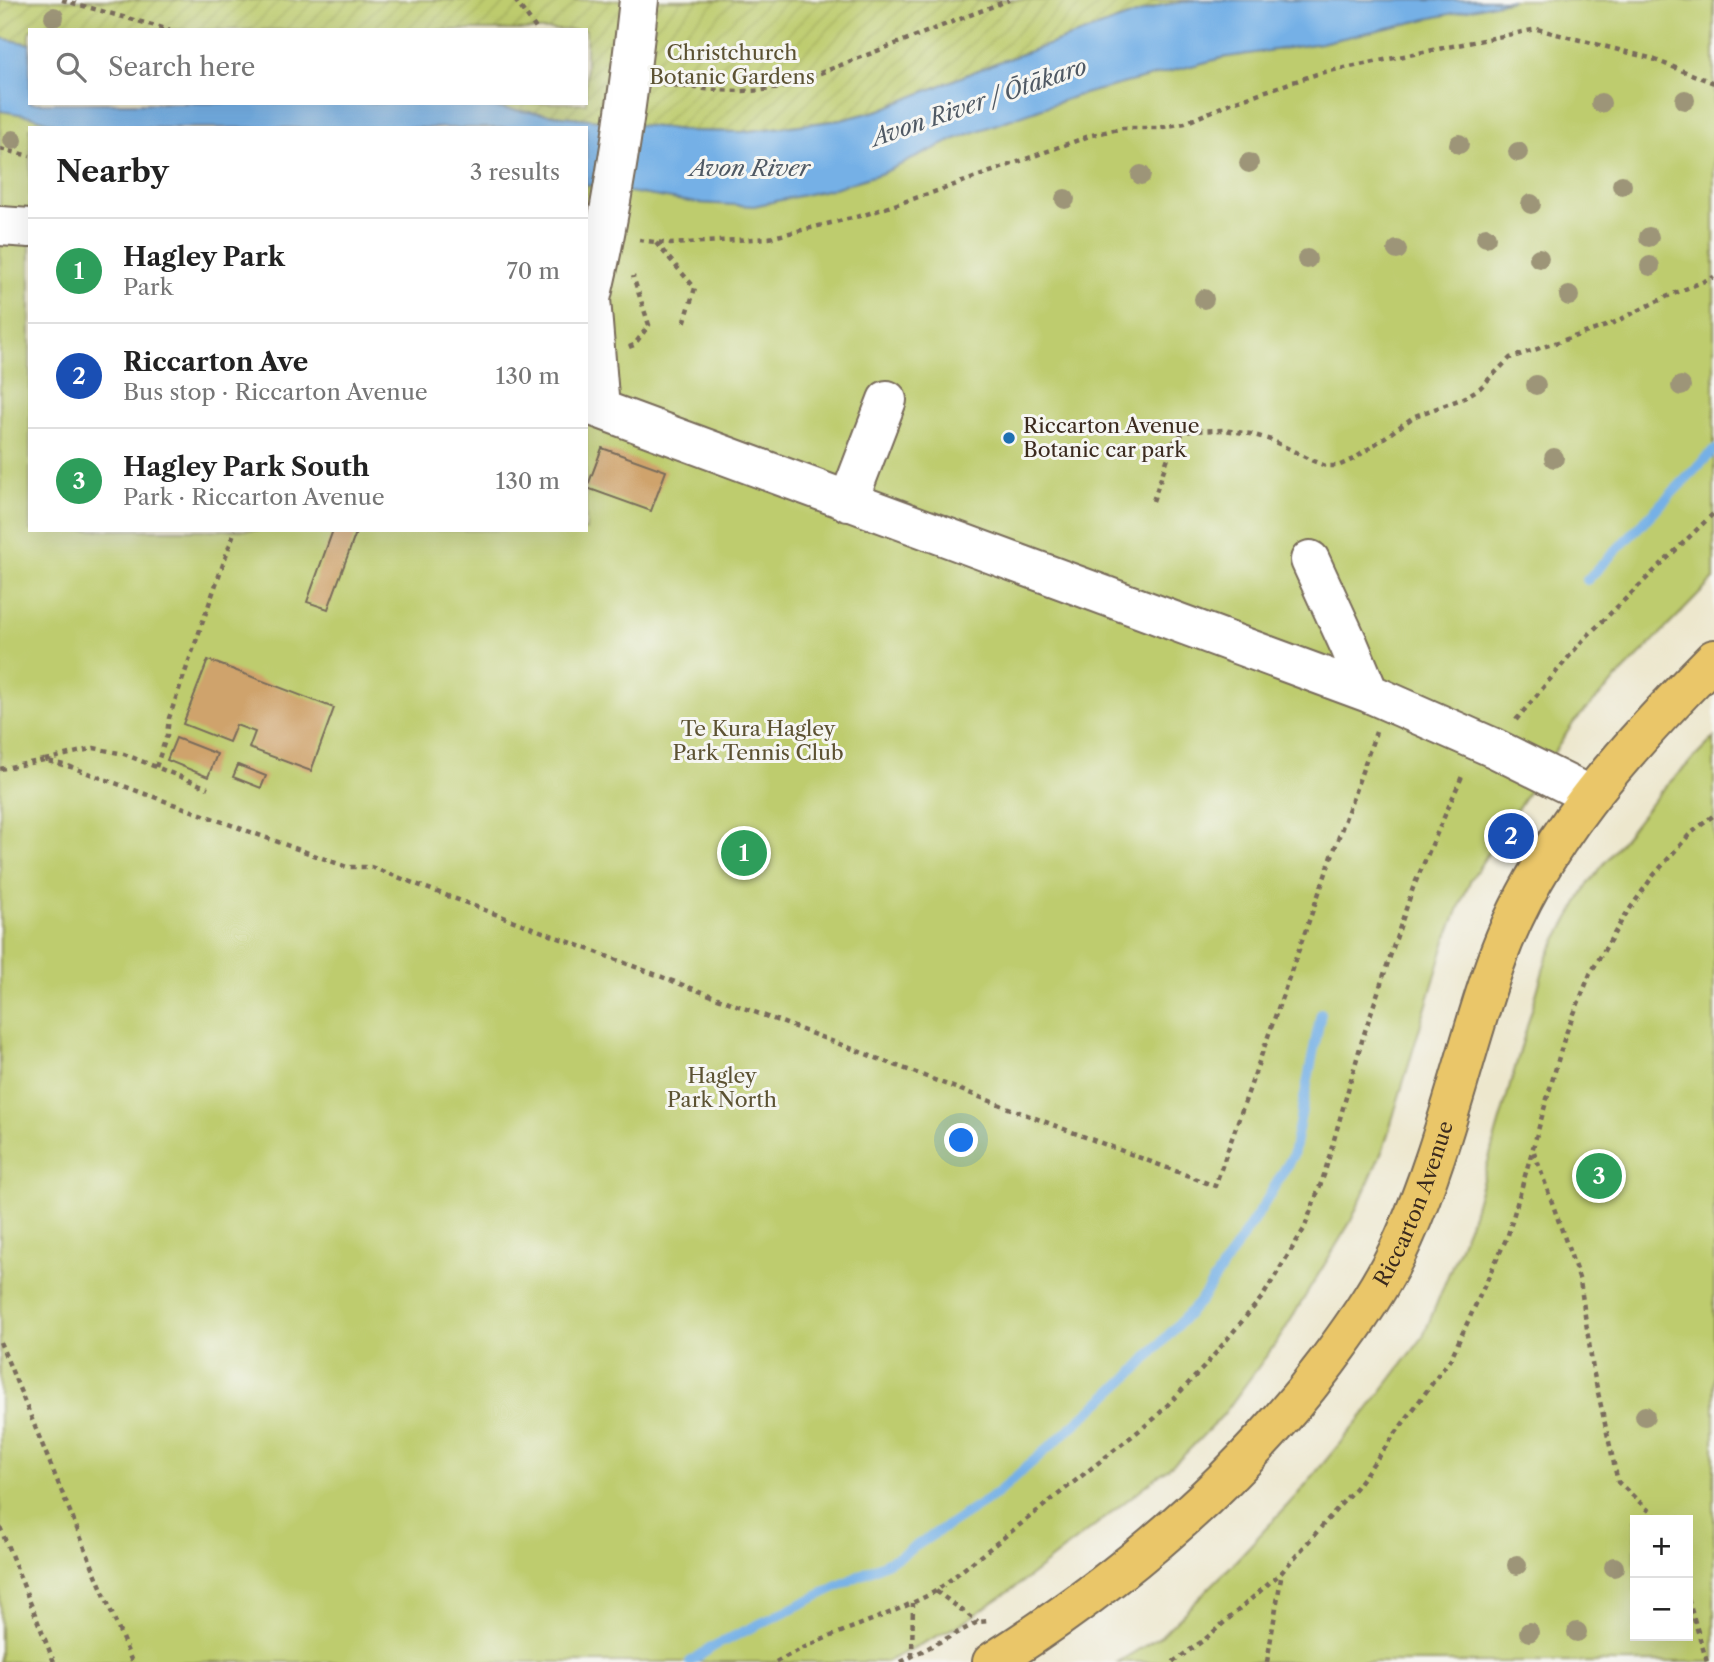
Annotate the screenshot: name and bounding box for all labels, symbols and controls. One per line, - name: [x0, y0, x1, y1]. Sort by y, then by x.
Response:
- search box: [28, 28, 588, 105]
- park label: Christchurch Botanic Gardens: [649, 40, 815, 89]
- icon: search: [52, 48, 90, 86]
- text: Search here: [108, 51, 255, 83]
- water label: Avon River / Ōtākaro: [865, 52, 1091, 153]
- text: Nearby: [56, 153, 169, 190]
- water label: Avon River: [687, 154, 811, 182]
- text: 3 results: [470, 158, 560, 186]
- text: Hagley Park: [123, 241, 285, 273]
- text: 1: [74, 257, 84, 285]
- text: 70 m: [507, 257, 560, 285]
- text: Park: [123, 273, 173, 301]
- text: Riccarton Ave: [123, 346, 308, 378]
- text: 2: [72, 362, 86, 390]
- text: 130 m: [496, 362, 560, 390]
- text: Bus stop · Riccarton Avenue: [123, 378, 428, 406]
- place label: Riccarton Avenue Botanic car park: [1023, 413, 1200, 462]
- marker: Riccarton Avenue Botanic car park: [1001, 430, 1017, 446]
- text: Hagley Park South: [123, 451, 369, 483]
- text: 3: [73, 467, 86, 495]
- text: 130 m: [496, 467, 560, 495]
- text: Park · Riccarton Avenue: [123, 483, 385, 511]
- park label: Te Kura Hagley Park Tennis Club: [672, 716, 844, 765]
- pin: 2: [1488, 810, 1534, 862]
- pin: 1: [721, 827, 767, 879]
- park label: Hagley Park North: [667, 1063, 777, 1112]
- street label: Riccarton Avenue: [1368, 1118, 1458, 1291]
- your location: [944, 1123, 978, 1157]
- pin: 3: [1576, 1150, 1622, 1202]
- map controls: [1630, 1515, 1693, 1641]
- button: +: [1630, 1515, 1693, 1578]
- button: −: [1630, 1578, 1693, 1641]

